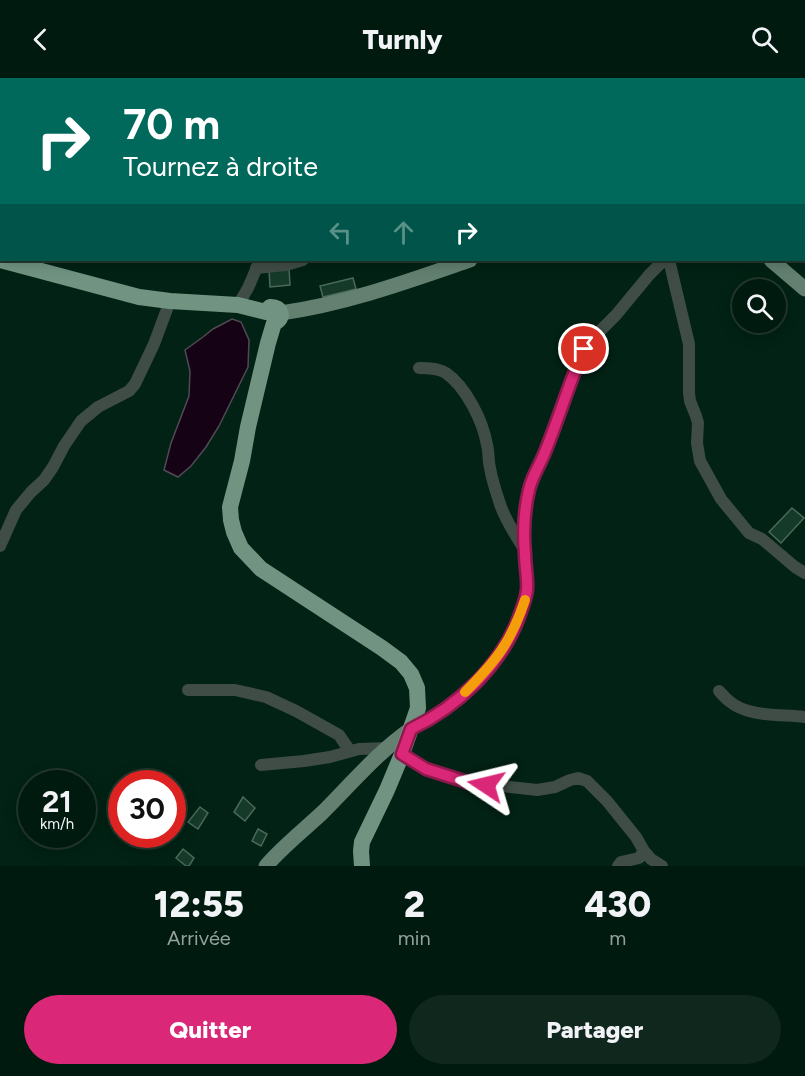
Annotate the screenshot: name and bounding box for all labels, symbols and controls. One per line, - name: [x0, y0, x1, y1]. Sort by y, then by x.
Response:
- icon: back: [24, 23, 57, 56]
- text: Turnly: [362, 23, 443, 56]
- icon: search: [748, 23, 781, 56]
- text: 70 m: [123, 99, 220, 150]
- icon: right: [24, 102, 102, 180]
- text: Tournez à droite: [123, 150, 318, 183]
- icon: left: [324, 216, 357, 249]
- icon: ahead: [387, 216, 420, 249]
- icon: right: [450, 216, 483, 249]
- map controls: [732, 279, 786, 333]
- button: search: [732, 279, 786, 333]
- pin: [558, 323, 609, 374]
- icon: arrive: [567, 332, 600, 365]
- position arrow: [454, 753, 518, 817]
- speed limit sign: 30: [108, 770, 186, 848]
- text: 21: [42, 783, 72, 820]
- text: km/h: [40, 815, 74, 833]
- text: 12:55: [154, 883, 244, 926]
- text: 2: [404, 883, 425, 926]
- text: 430: [584, 883, 651, 926]
- text: Arrivée: [167, 926, 231, 950]
- text: min: [398, 926, 431, 950]
- text: m: [609, 926, 626, 950]
- button: Quitter: [24, 995, 397, 1064]
- button: Partager: [409, 995, 781, 1064]

